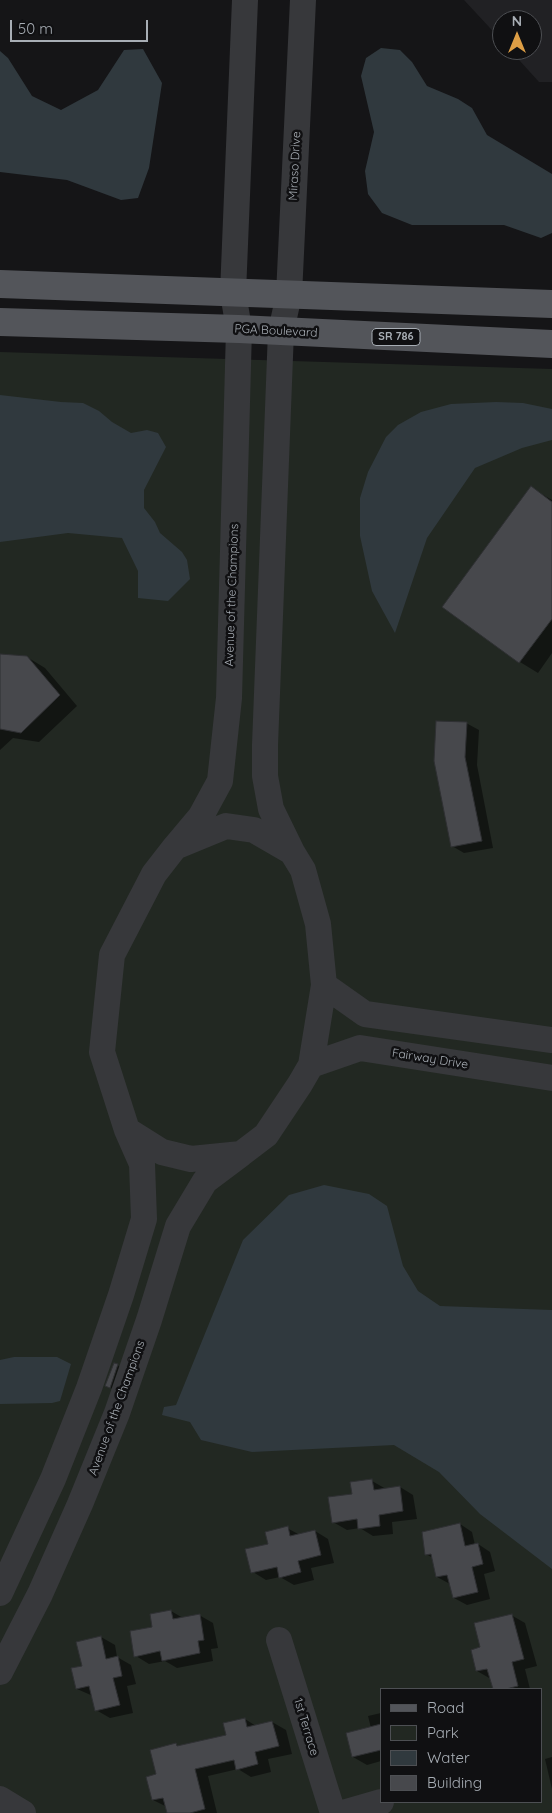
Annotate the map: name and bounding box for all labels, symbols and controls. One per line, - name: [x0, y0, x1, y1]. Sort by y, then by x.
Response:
- scale bar: [12, 10, 150, 42]
- north arrow: [492, 10, 542, 60]
- text: N: [512, 12, 522, 30]
- text: 50 m: [18, 19, 53, 38]
- street label: Miraso Drive: [286, 131, 304, 201]
- street label: PGA Boulevard: [234, 322, 318, 340]
- road number: SR 786: [372, 328, 420, 346]
- street label: Avenue of the Champions: [222, 523, 242, 667]
- street label: Fairway Drive: [391, 1046, 469, 1072]
- street label: Avenue of the Champions: [86, 1339, 148, 1477]
- legend: [380, 1688, 542, 1803]
- street label: 1st Terrace: [290, 1697, 322, 1757]
- text: Road: [427, 1698, 464, 1717]
- text: Park: [427, 1723, 459, 1742]
- text: Water: [427, 1748, 470, 1767]
- text: Building: [427, 1773, 482, 1792]

